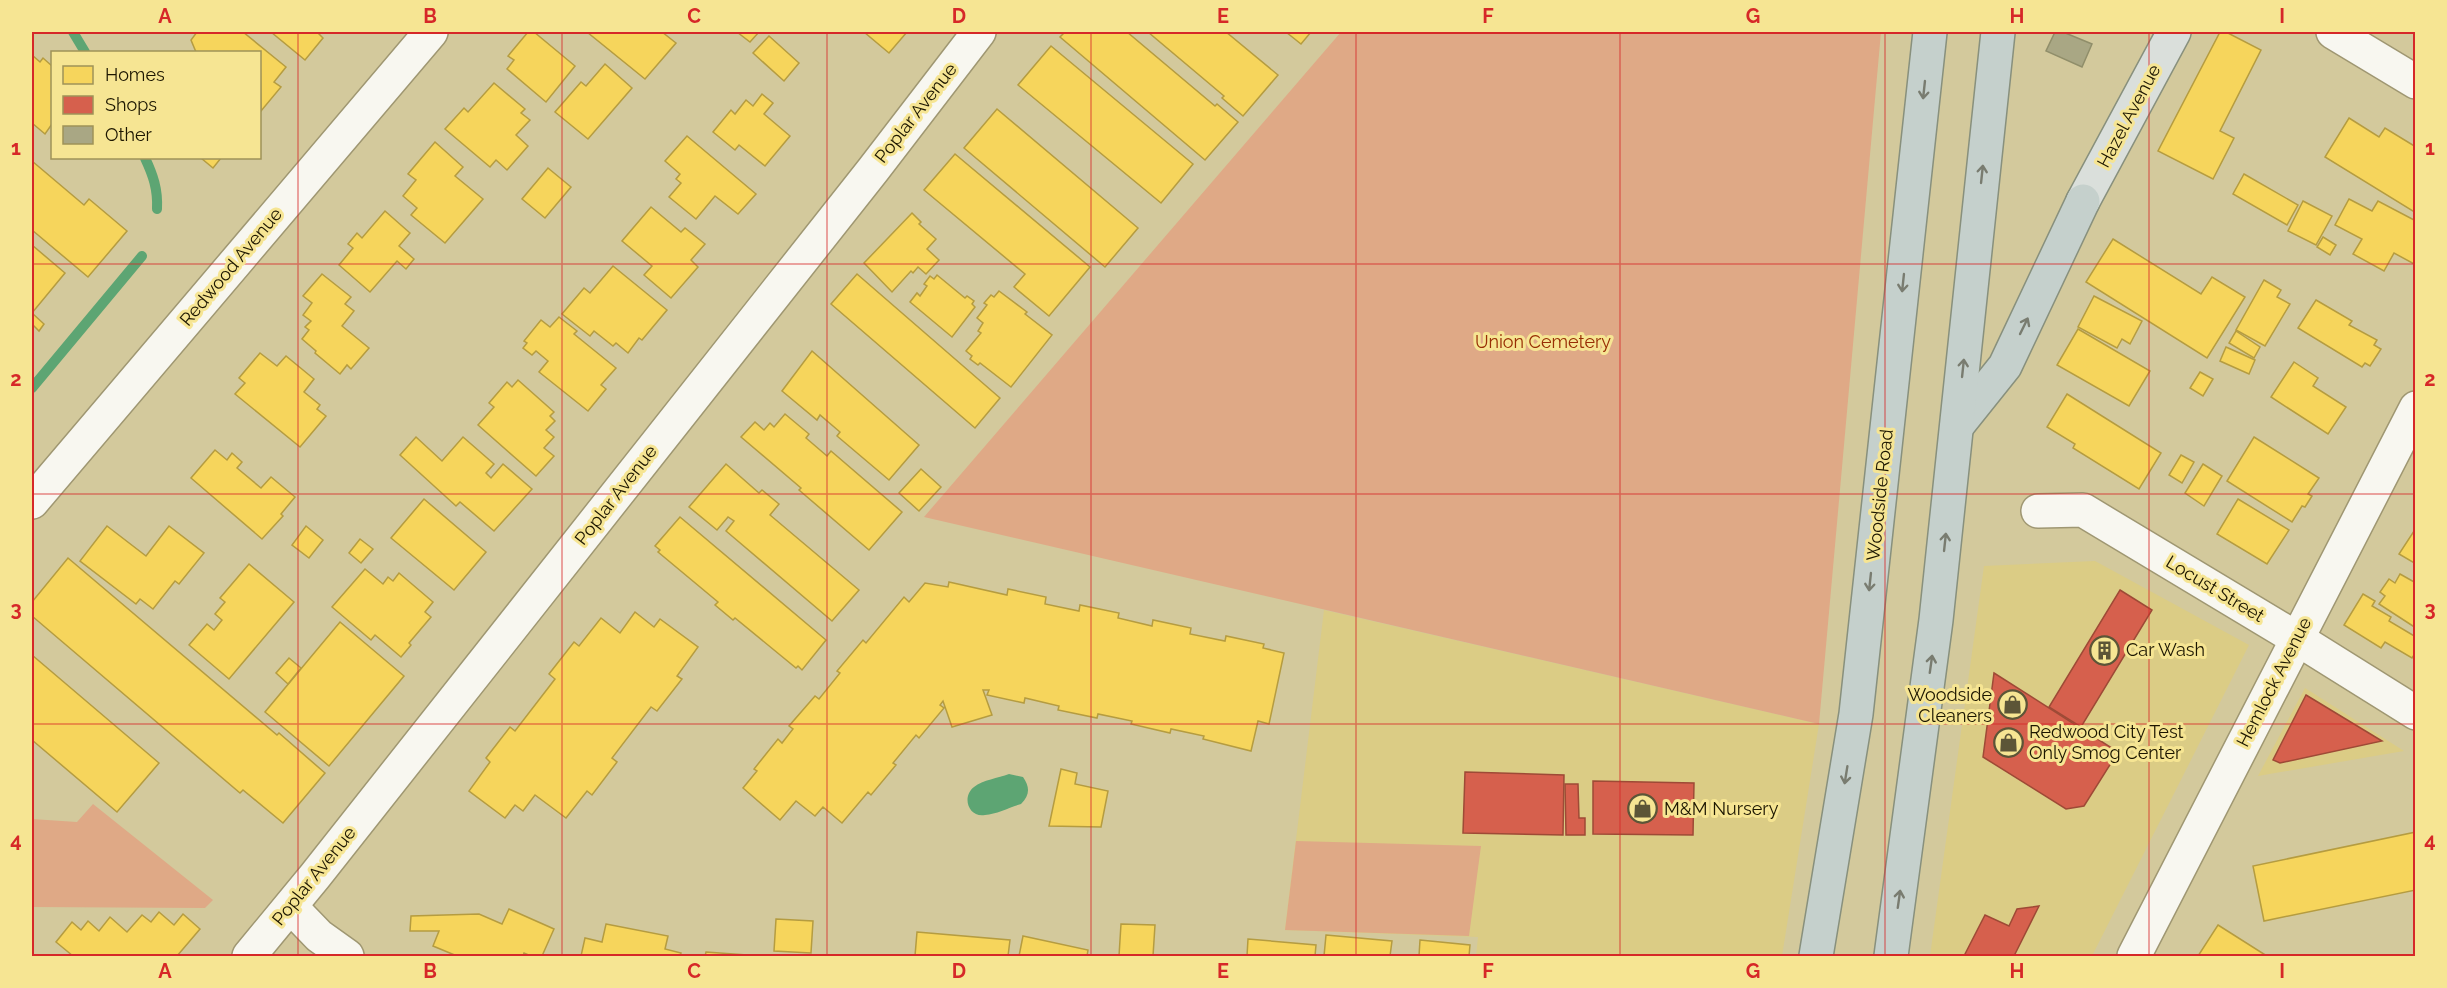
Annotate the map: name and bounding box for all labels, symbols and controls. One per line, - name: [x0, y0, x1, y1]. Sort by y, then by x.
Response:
- text: A: [158, 4, 172, 28]
- text: B: [423, 4, 437, 28]
- text: C: [687, 4, 701, 28]
- text: D: [952, 4, 966, 28]
- text: E: [1217, 4, 1229, 28]
- text: F: [1482, 4, 1494, 28]
- text: G: [1746, 4, 1760, 28]
- text: H: [2010, 4, 2024, 28]
- text: I: [2279, 4, 2285, 28]
- legend: [51, 51, 261, 159]
- street label: Poplar Avenue: [870, 58, 961, 167]
- street label: Hazel Avenue: [2093, 60, 2165, 171]
- text: Homes: [105, 64, 165, 85]
- one-way arrow: [1918, 79, 1929, 99]
- text: Shops: [105, 94, 157, 115]
- text: Other: [105, 124, 153, 145]
- text: 1: [11, 136, 21, 160]
- text: 1: [2425, 136, 2435, 160]
- one-way arrow: [1977, 164, 1988, 184]
- street label: Redwood Avenue: [175, 203, 286, 330]
- one-way arrow: [1897, 273, 1908, 293]
- one-way arrow: [2019, 317, 2031, 335]
- park label: Union Cemetery: [1475, 331, 1611, 352]
- one-way arrow: [1958, 358, 1969, 378]
- text: 2: [10, 367, 22, 391]
- text: 2: [2424, 367, 2436, 391]
- street label: Woodside Road: [1862, 428, 1897, 562]
- street label: Poplar Avenue: [570, 440, 661, 549]
- one-way arrow: [1940, 533, 1951, 553]
- street label: Locust Street: [2162, 551, 2268, 626]
- one-way arrow: [1864, 571, 1875, 591]
- text: 3: [10, 597, 22, 621]
- text: 3: [2424, 597, 2436, 621]
- street label: Hemlock Avenue: [2232, 613, 2315, 750]
- building icon: Car Wash: [2089, 634, 2121, 666]
- place label: Car Wash: [2126, 639, 2205, 660]
- one-way arrow: [1925, 654, 1936, 674]
- place label: Woodside Cleaners: [1907, 684, 1992, 726]
- shop icon: Woodside Cleaners: [1997, 689, 2029, 721]
- place label: Redwood City Test Only Smog Center: [2029, 721, 2184, 763]
- shop icon: Redwood City Test Only Smog Center: [1992, 726, 2024, 758]
- one-way arrow: [1840, 765, 1851, 784]
- shop icon: M&M Nursery: [1627, 793, 1659, 825]
- place label: M&M Nursery: [1664, 798, 1779, 819]
- street label: Poplar Avenue: [267, 822, 360, 929]
- text: 4: [10, 828, 22, 852]
- text: 4: [2424, 828, 2436, 852]
- one-way arrow: [1894, 889, 1905, 909]
- text: A: [158, 959, 172, 983]
- text: B: [423, 959, 437, 983]
- text: C: [687, 959, 701, 983]
- text: D: [952, 959, 966, 983]
- text: E: [1217, 959, 1229, 983]
- text: F: [1482, 959, 1494, 983]
- text: G: [1746, 959, 1760, 983]
- text: H: [2010, 959, 2024, 983]
- text: I: [2279, 959, 2285, 983]

